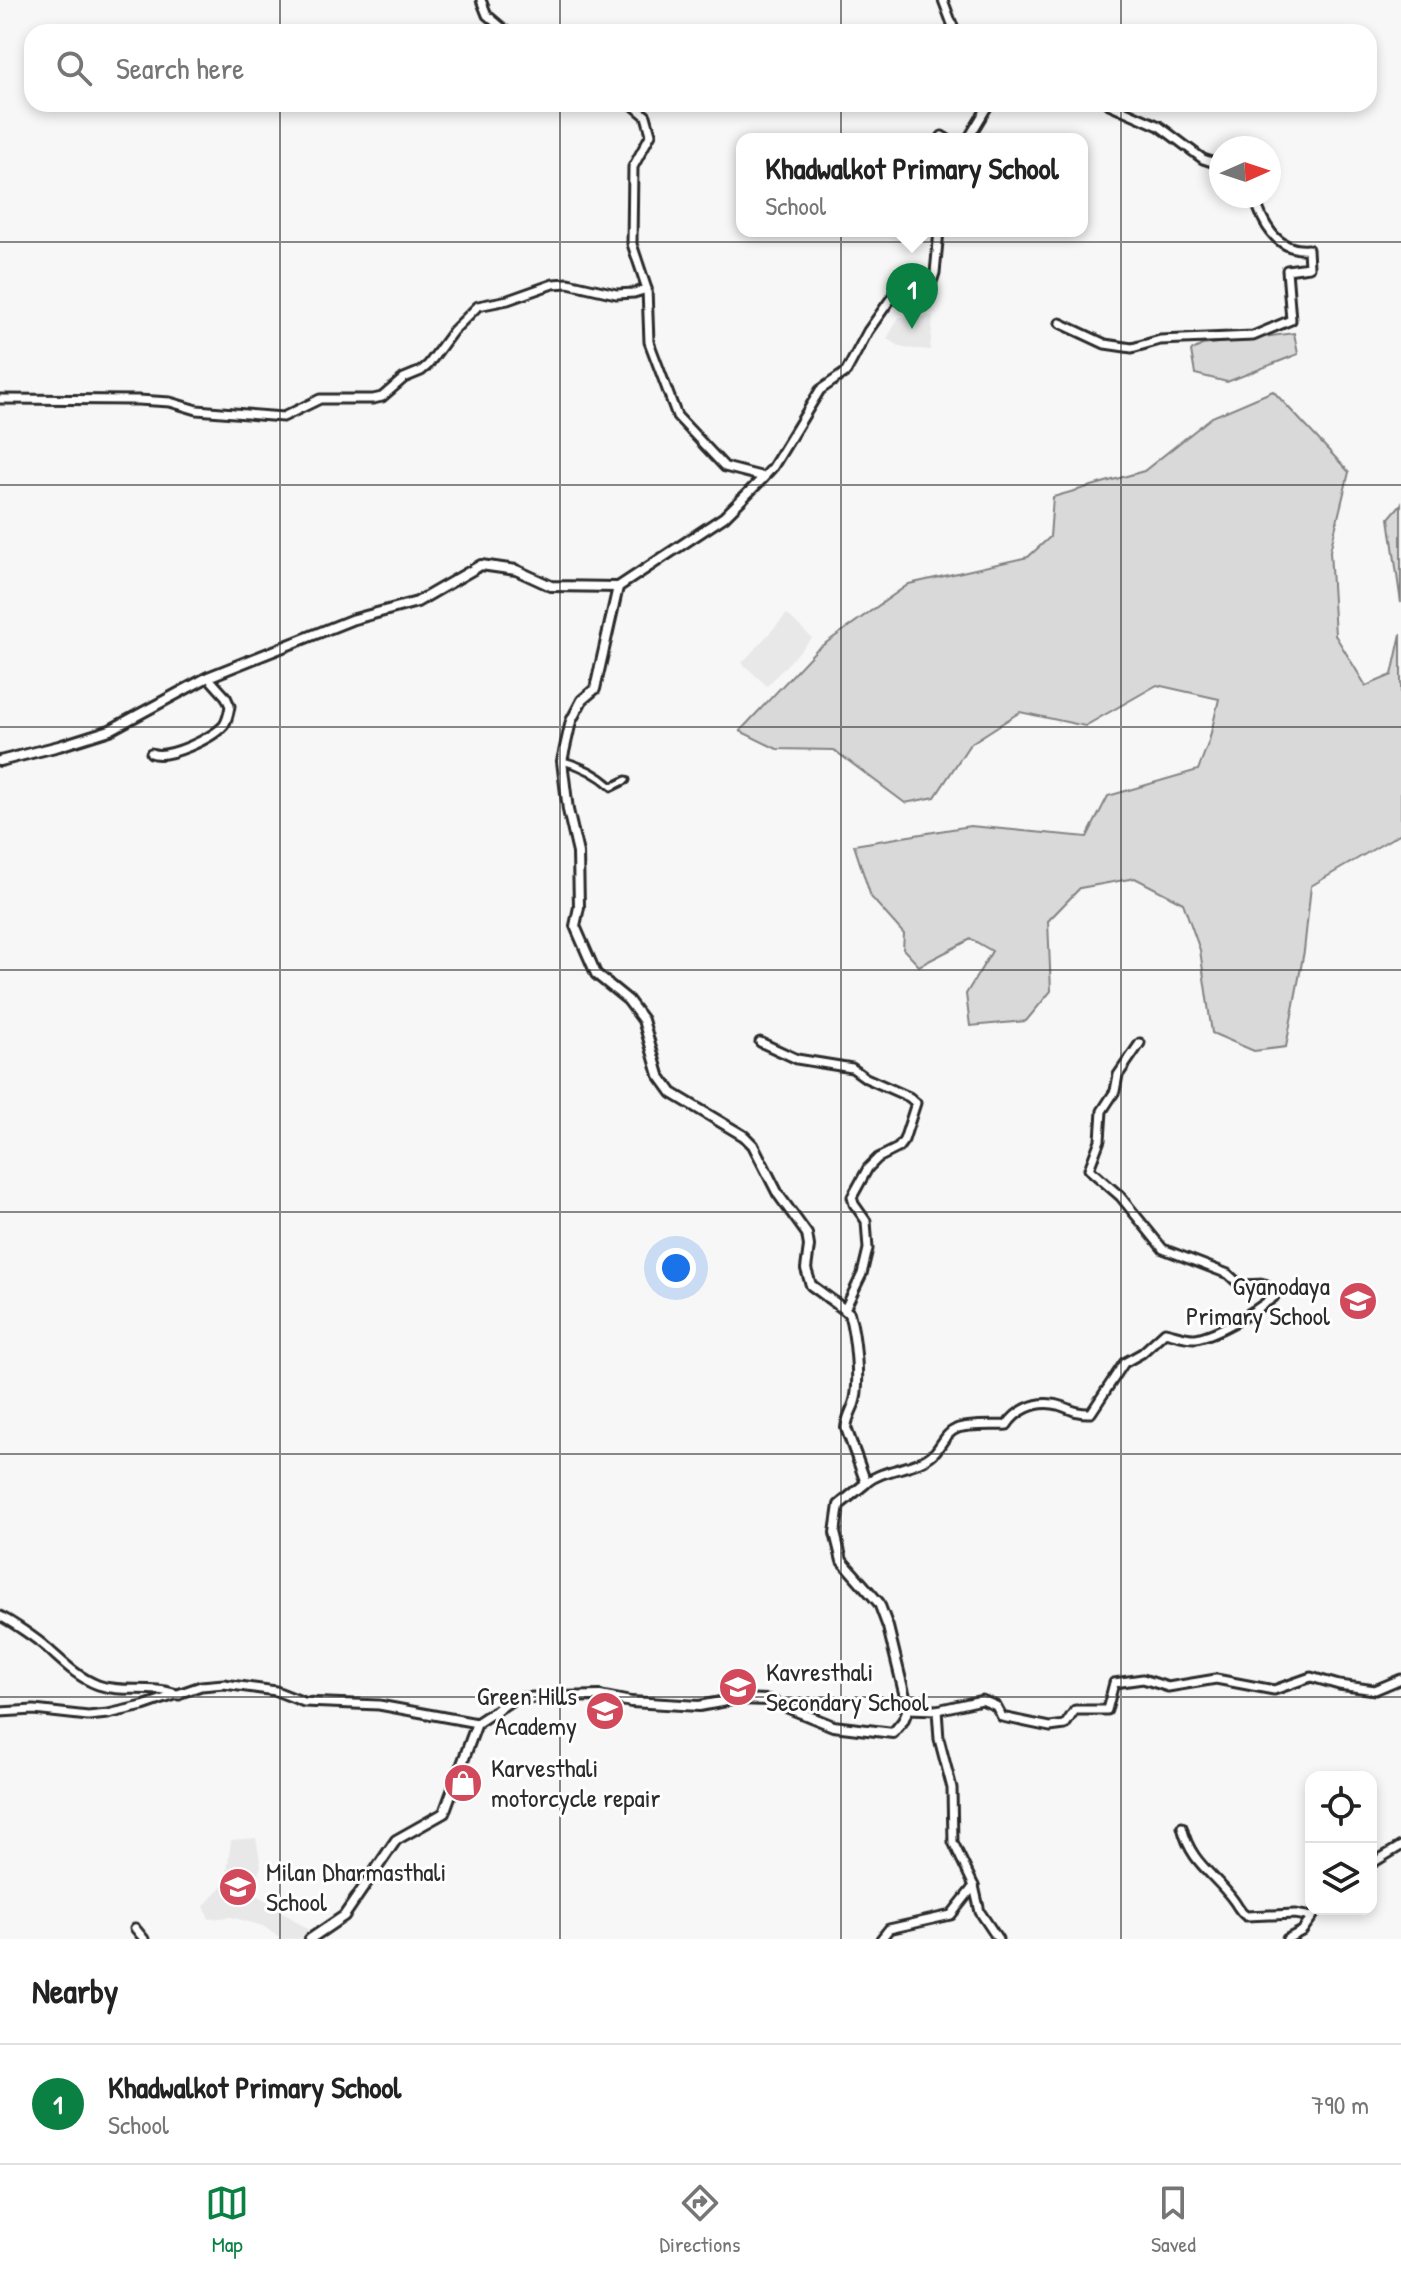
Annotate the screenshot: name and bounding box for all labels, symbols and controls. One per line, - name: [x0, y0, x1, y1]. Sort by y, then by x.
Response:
- search box: [24, 24, 1377, 112]
- icon: search: [52, 46, 96, 90]
- text: Search here: [116, 48, 244, 88]
- popup: [736, 133, 1088, 237]
- north arrow: [1209, 136, 1281, 208]
- text: Khadwalkot Primary School: [765, 148, 1059, 188]
- text: School: [765, 188, 826, 223]
- pin: 1: [886, 263, 938, 329]
- your location: [656, 1248, 696, 1288]
- place label: Gyanodaya Primary School: [1186, 1268, 1330, 1333]
- school or university icon: Gyanodaya Primary School: [1337, 1280, 1379, 1322]
- place label: Kavresthali Secondary School: [766, 1654, 929, 1719]
- school or university icon: Kavresthali Secondary School: [717, 1666, 759, 1708]
- place label: Green Hills Academy: [477, 1678, 577, 1743]
- school or university icon: Green Hills Academy: [584, 1690, 626, 1732]
- place label: Karvesthali motorcycle repair: [491, 1750, 661, 1815]
- shop icon: Karvesthali motorcycle repair: [442, 1762, 484, 1804]
- map controls: [1305, 1771, 1377, 1915]
- button: locate: [1305, 1771, 1377, 1843]
- button: layers: [1305, 1843, 1377, 1915]
- place label: Milan Dharmasthali School: [266, 1854, 446, 1919]
- school or university icon: Milan Dharmasthali School: [217, 1866, 259, 1908]
- text: Nearby: [32, 1968, 118, 2014]
- text: Khadwalkot Primary School: [108, 2067, 401, 2107]
- text: 1: [53, 2087, 63, 2122]
- text: 790 m: [1311, 2087, 1369, 2122]
- text: School: [108, 2107, 169, 2142]
- tab: Map: [205, 2181, 249, 2259]
- tab: Directions: [660, 2181, 741, 2259]
- tab: Saved: [1151, 2181, 1196, 2259]

